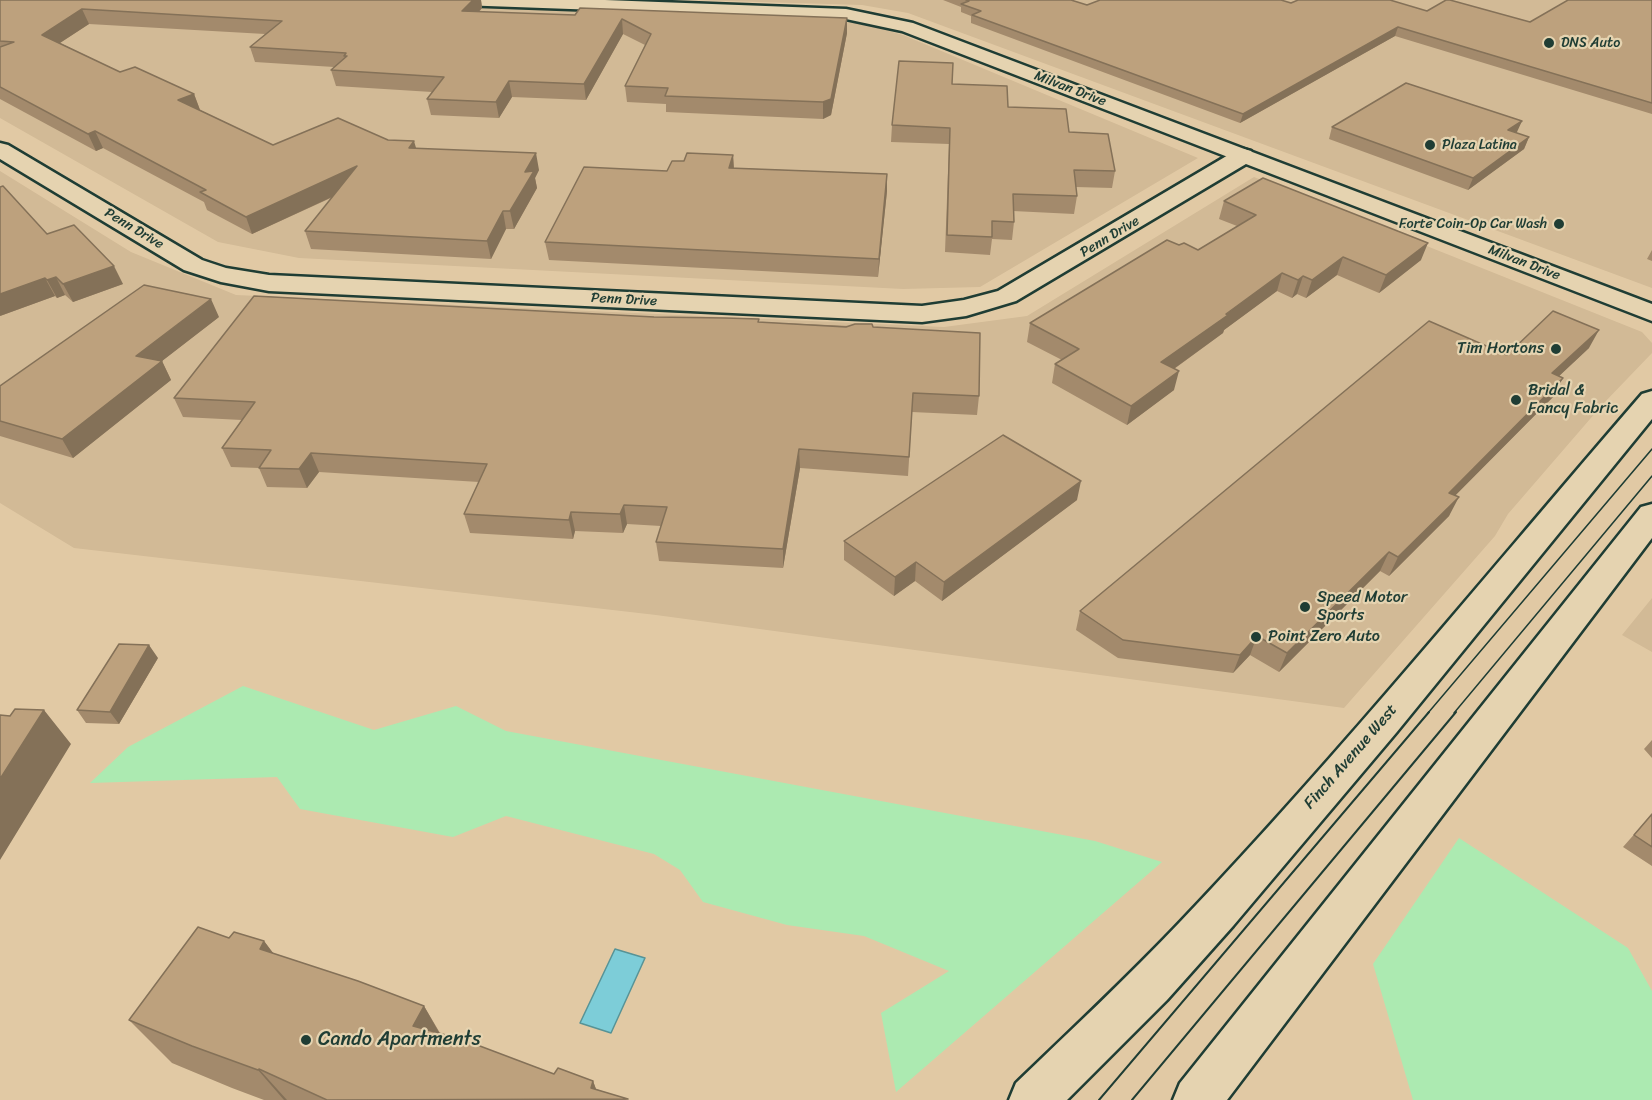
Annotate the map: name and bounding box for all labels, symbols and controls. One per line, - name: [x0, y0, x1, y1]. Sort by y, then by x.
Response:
- place label: DNS Auto: [1561, 35, 1620, 51]
- marker: DNS Auto: [1542, 36, 1556, 50]
- street label: Milvan Drive: [1032, 68, 1108, 110]
- place label: Plaza Latina: [1442, 137, 1517, 153]
- marker: Plaza Latina: [1423, 138, 1437, 152]
- street label: Penn Drive: [101, 205, 167, 253]
- street label: Penn Drive: [1077, 213, 1143, 261]
- place label: Forte Coin-Op Car Wash: [1399, 216, 1547, 232]
- marker: Forte Coin-Op Car Wash: [1552, 217, 1566, 231]
- street label: Milvan Drive: [1486, 242, 1562, 284]
- street label: Penn Drive: [591, 290, 657, 310]
- place label: Tim Hortons: [1457, 339, 1544, 359]
- marker: Tim Hortons: [1549, 342, 1563, 356]
- place label: Bridal & Fancy Fabric: [1528, 381, 1618, 419]
- marker: Bridal & Fancy Fabric: [1509, 393, 1523, 407]
- place label: Speed Motor Sports: [1317, 588, 1407, 626]
- marker: Speed Motor Sports: [1298, 600, 1312, 614]
- place label: Point Zero Auto: [1268, 627, 1380, 647]
- marker: Point Zero Auto: [1249, 630, 1263, 644]
- street label: Finch Avenue West: [1300, 701, 1402, 813]
- place label: Cando Apartments: [318, 1028, 481, 1052]
- marker: Cando Apartments: [299, 1033, 313, 1047]

